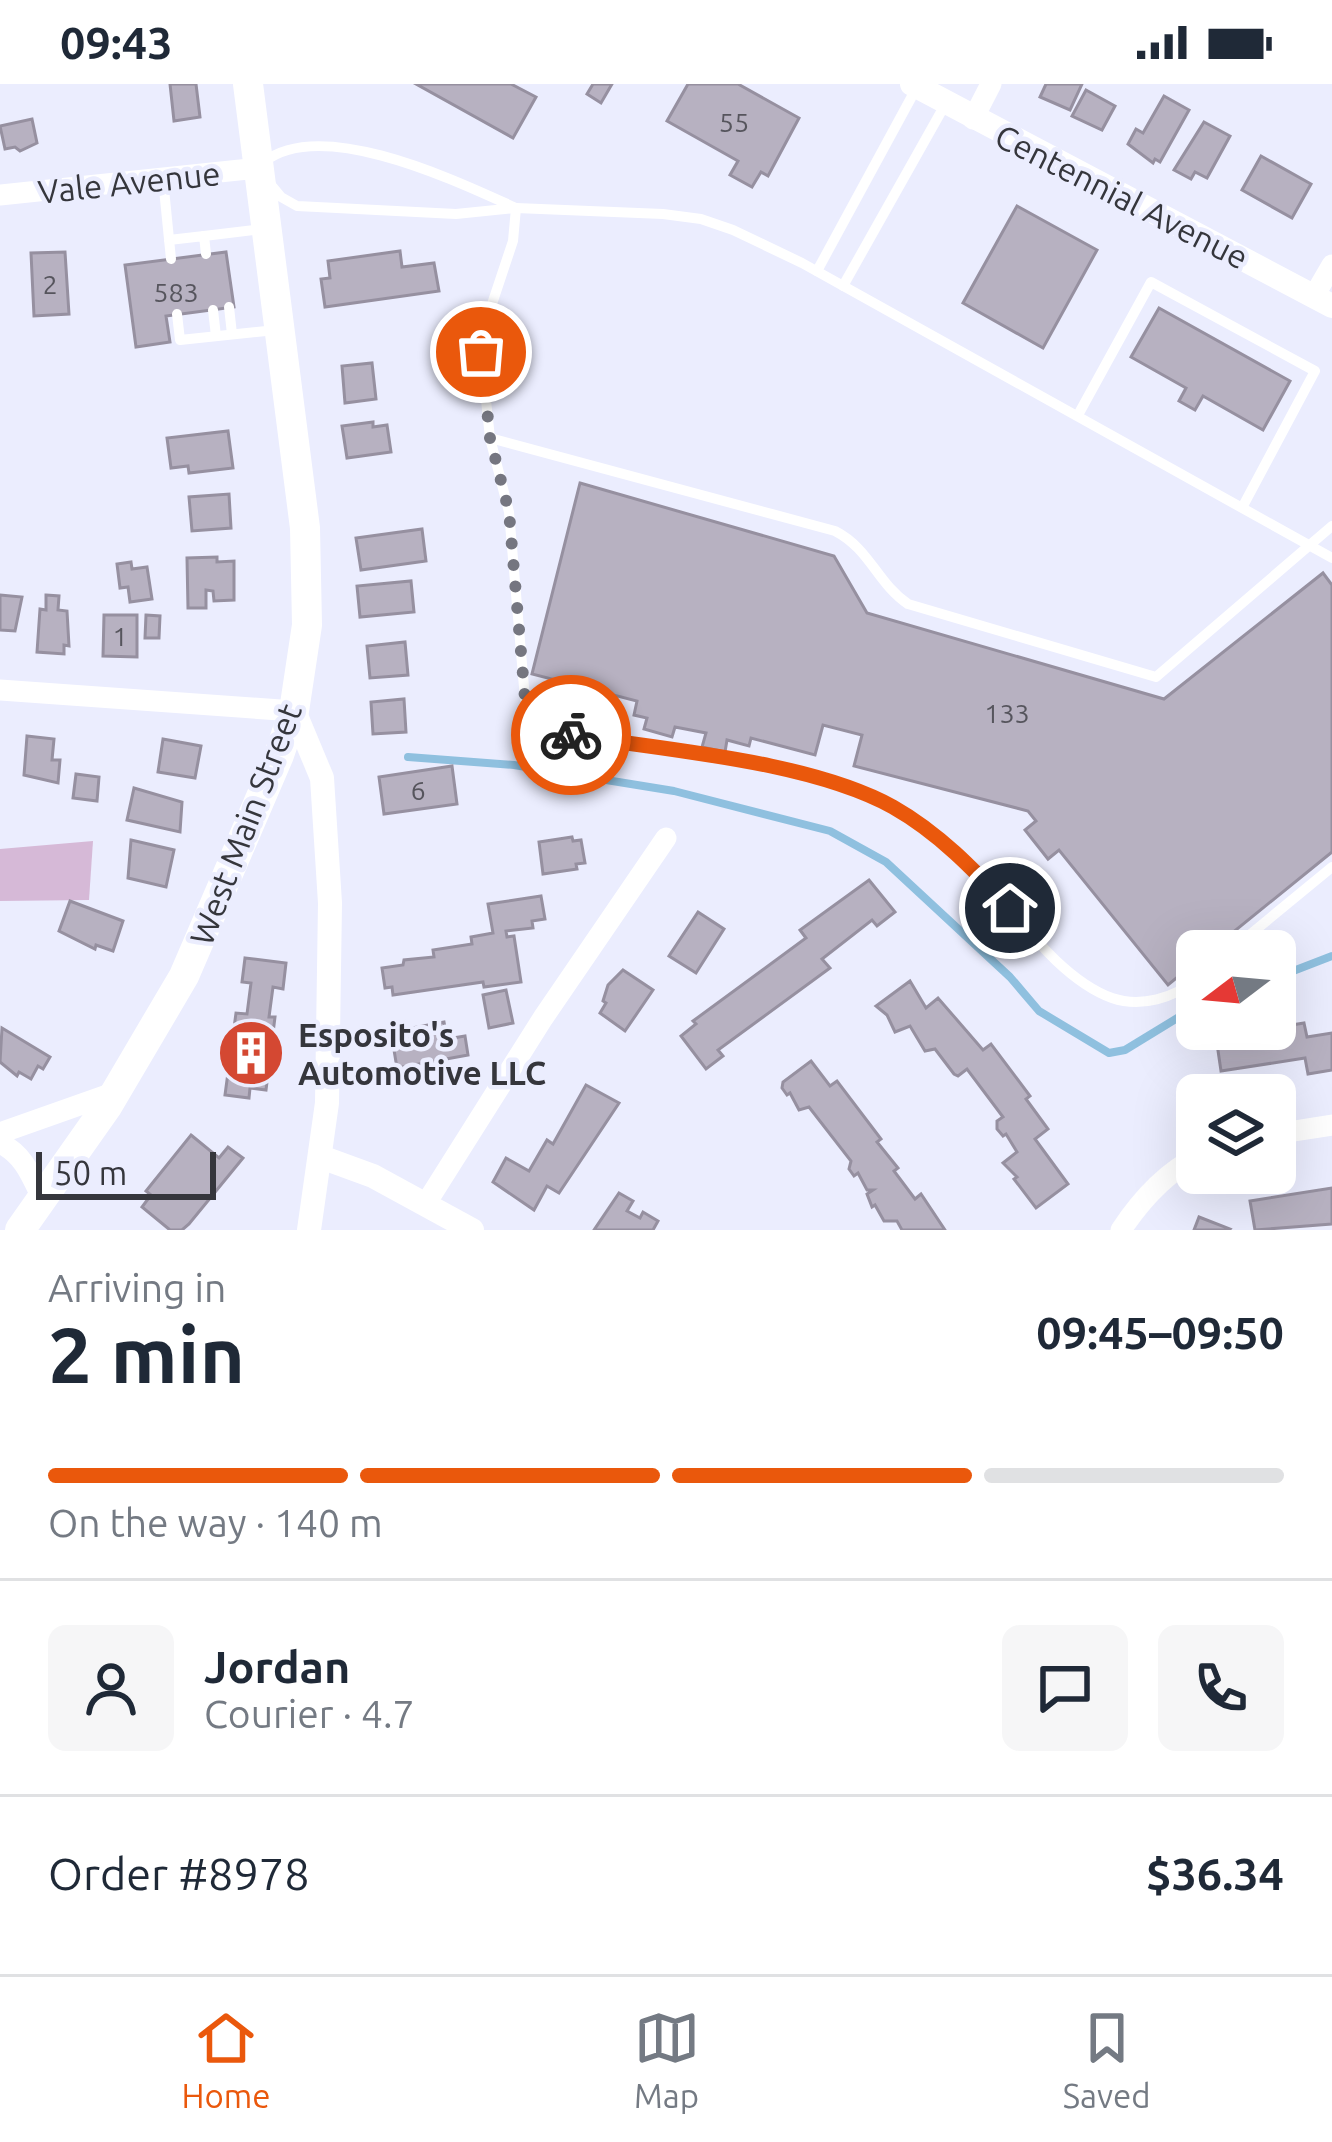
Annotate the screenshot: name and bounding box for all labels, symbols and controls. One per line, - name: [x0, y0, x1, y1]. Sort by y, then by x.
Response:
- text: 09:43: [60, 17, 173, 68]
- house number: 55: [719, 107, 749, 137]
- street label: Centennial Avenue: [990, 116, 1254, 276]
- street label: Vale Avenue: [36, 154, 222, 210]
- house number: 2: [42, 269, 58, 299]
- house number: 583: [153, 277, 199, 307]
- pin: [430, 301, 532, 403]
- icon: bag: [448, 319, 514, 385]
- house number: 1: [112, 621, 128, 651]
- courier: [511, 675, 631, 795]
- street label: West Main Street: [182, 698, 308, 950]
- house number: 133: [984, 698, 1030, 728]
- icon: bike: [538, 702, 604, 768]
- house number: 6: [410, 775, 426, 805]
- pin: [959, 857, 1061, 959]
- icon: home: [977, 875, 1043, 941]
- north arrow: [1176, 930, 1296, 1050]
- map controls: [1176, 930, 1296, 1194]
- place label: Esposito's Automotive LLC: [298, 1016, 546, 1091]
- building icon: Esposito's Automotive LLC: [216, 1018, 286, 1088]
- button: layers: [1176, 1074, 1296, 1194]
- scale bar: [36, 1146, 216, 1199]
- text: 50 m: [54, 1154, 127, 1191]
- text: Arriving in: [48, 1266, 226, 1309]
- text: 09:45–09:50: [1036, 1307, 1284, 1358]
- text: 2 min: [48, 1310, 245, 1398]
- text: On the way · 140 m: [48, 1501, 383, 1544]
- button: person: [48, 1625, 174, 1751]
- button: chat: [1002, 1625, 1128, 1751]
- button: phone: [1158, 1625, 1284, 1751]
- text: Jordan: [204, 1641, 350, 1692]
- text: Courier · 4.7: [204, 1692, 415, 1735]
- text: Order #8978: [48, 1848, 310, 1899]
- text: $36.34: [1146, 1848, 1284, 1899]
- tab: Home: [182, 2005, 271, 2114]
- tab: Map: [634, 2005, 700, 2114]
- tab: Saved: [1063, 2005, 1150, 2114]

